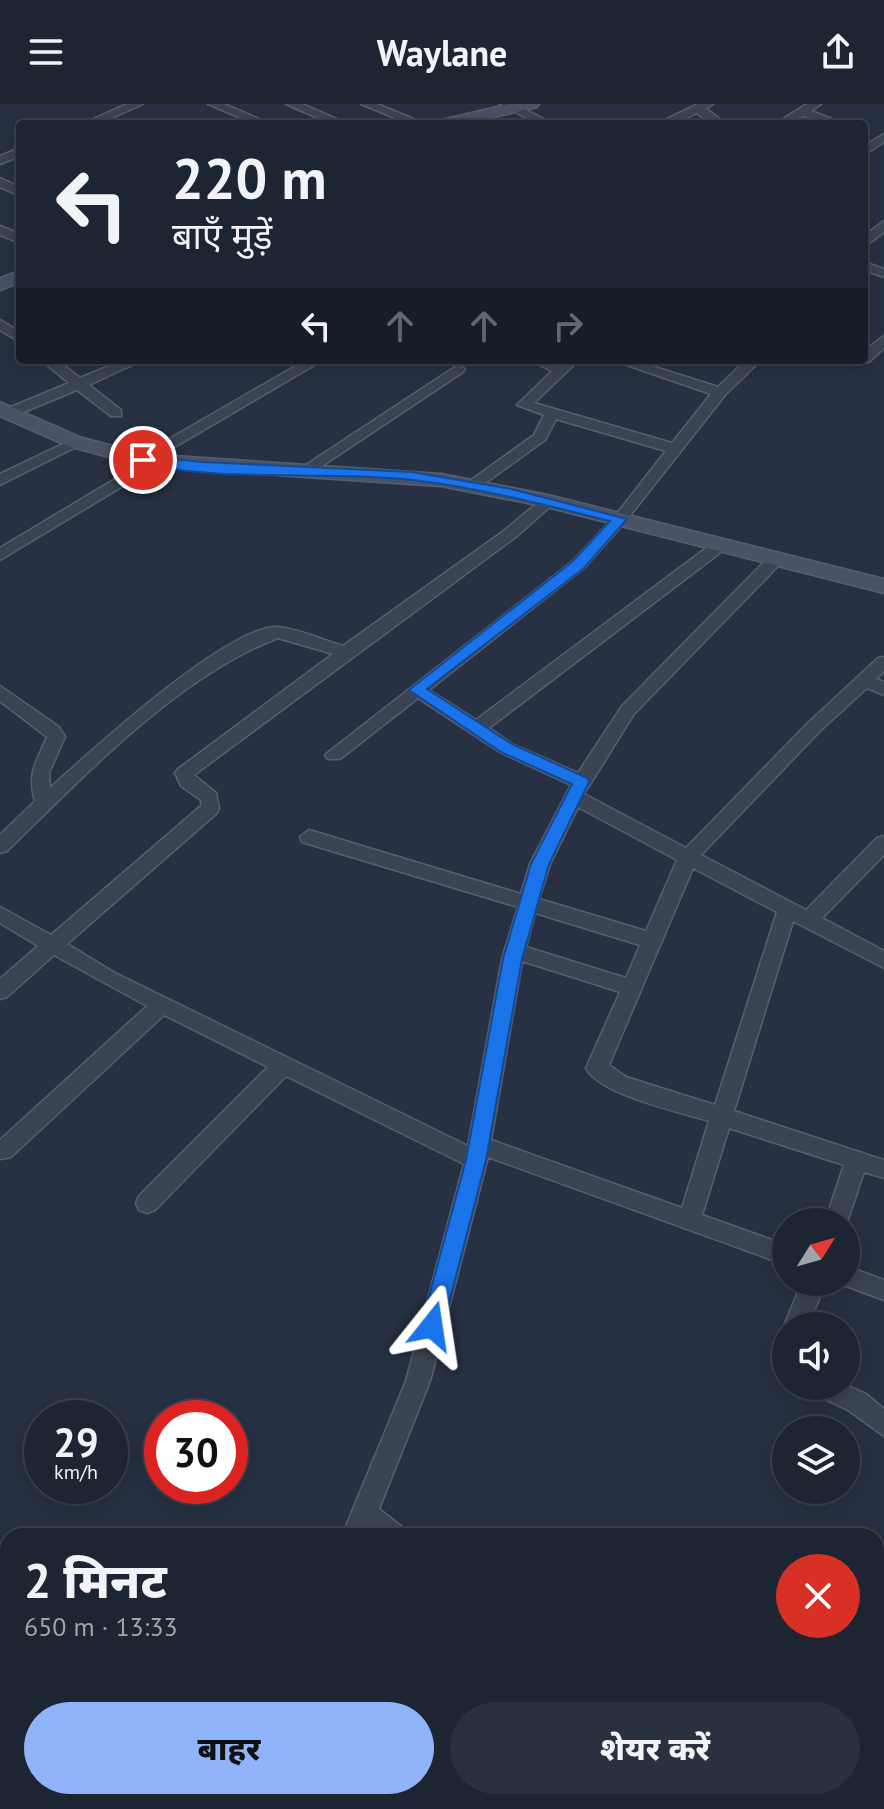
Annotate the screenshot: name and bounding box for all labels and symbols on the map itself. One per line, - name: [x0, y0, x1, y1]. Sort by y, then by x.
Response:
- pin: [109, 426, 177, 494]
- north arrow: [772, 1208, 860, 1296]
- position arrow: [390, 1284, 474, 1368]
- speed limit sign: 30: [144, 1400, 248, 1504]

